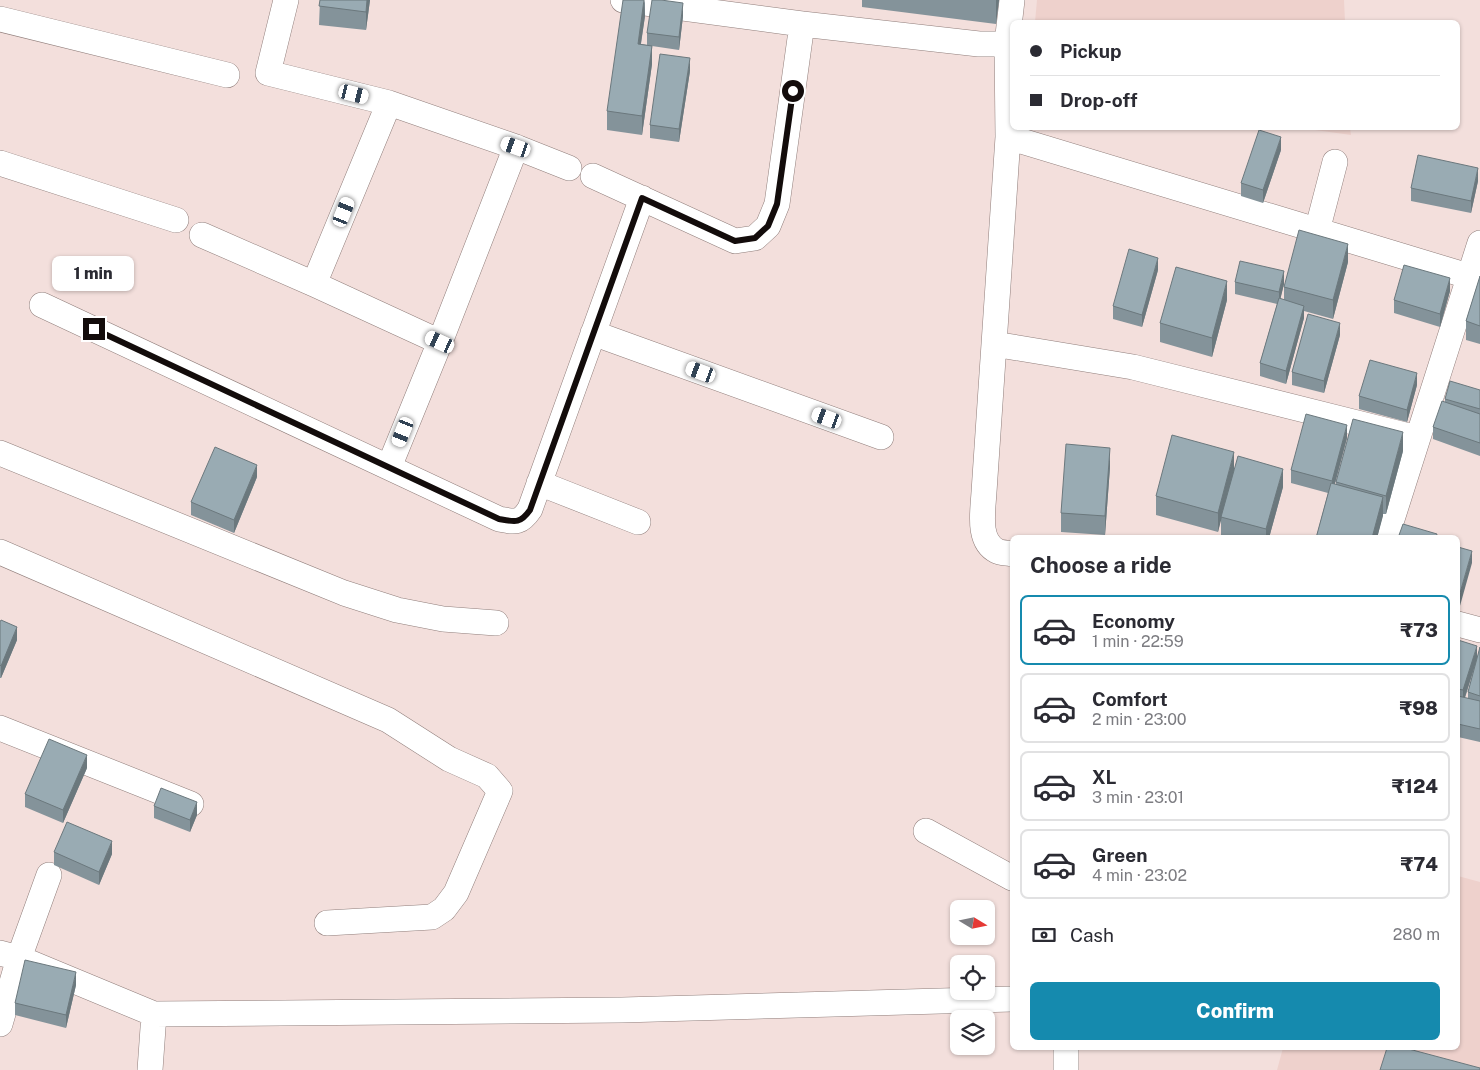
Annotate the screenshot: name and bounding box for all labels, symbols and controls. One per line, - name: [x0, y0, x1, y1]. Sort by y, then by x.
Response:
- text: Pickup: [1060, 40, 1122, 62]
- route start: [782, 80, 804, 102]
- car: [337, 83, 370, 105]
- text: Drop-off: [1060, 89, 1137, 111]
- car: [499, 135, 532, 159]
- car: [331, 195, 356, 229]
- callout: 1 min: [53, 256, 135, 292]
- text: 1 min: [73, 264, 113, 283]
- route end: [83, 318, 105, 340]
- car: [423, 329, 456, 355]
- car: [684, 360, 717, 384]
- car: [810, 406, 843, 430]
- car: [390, 415, 415, 449]
- text: Choose a ride: [1030, 552, 1172, 578]
- icon: car: [1032, 608, 1077, 653]
- text: Economy: [1092, 610, 1175, 632]
- text: ₹73: [1400, 619, 1438, 641]
- text: 1 min · 22:59: [1092, 632, 1184, 651]
- icon: car: [1032, 686, 1077, 731]
- text: Comfort: [1092, 688, 1168, 710]
- text: ₹98: [1400, 697, 1438, 719]
- text: 2 min · 23:00: [1092, 710, 1187, 729]
- icon: car: [1032, 764, 1077, 809]
- text: XL: [1092, 766, 1117, 788]
- text: ₹124: [1392, 775, 1438, 797]
- text: 3 min · 23:01: [1092, 788, 1184, 807]
- icon: car: [1032, 842, 1077, 887]
- text: Green: [1092, 844, 1147, 866]
- text: ₹74: [1401, 853, 1438, 875]
- text: 4 min · 23:02: [1092, 866, 1187, 885]
- north arrow: [950, 900, 995, 945]
- map controls: [950, 900, 995, 1055]
- icon: cash: [1030, 921, 1058, 949]
- text: Cash: [1070, 924, 1114, 946]
- text: 280 m: [1393, 925, 1440, 944]
- button: locate: [950, 955, 995, 1000]
- button: Confirm: [1030, 982, 1440, 1040]
- button: layers: [950, 1010, 995, 1055]

